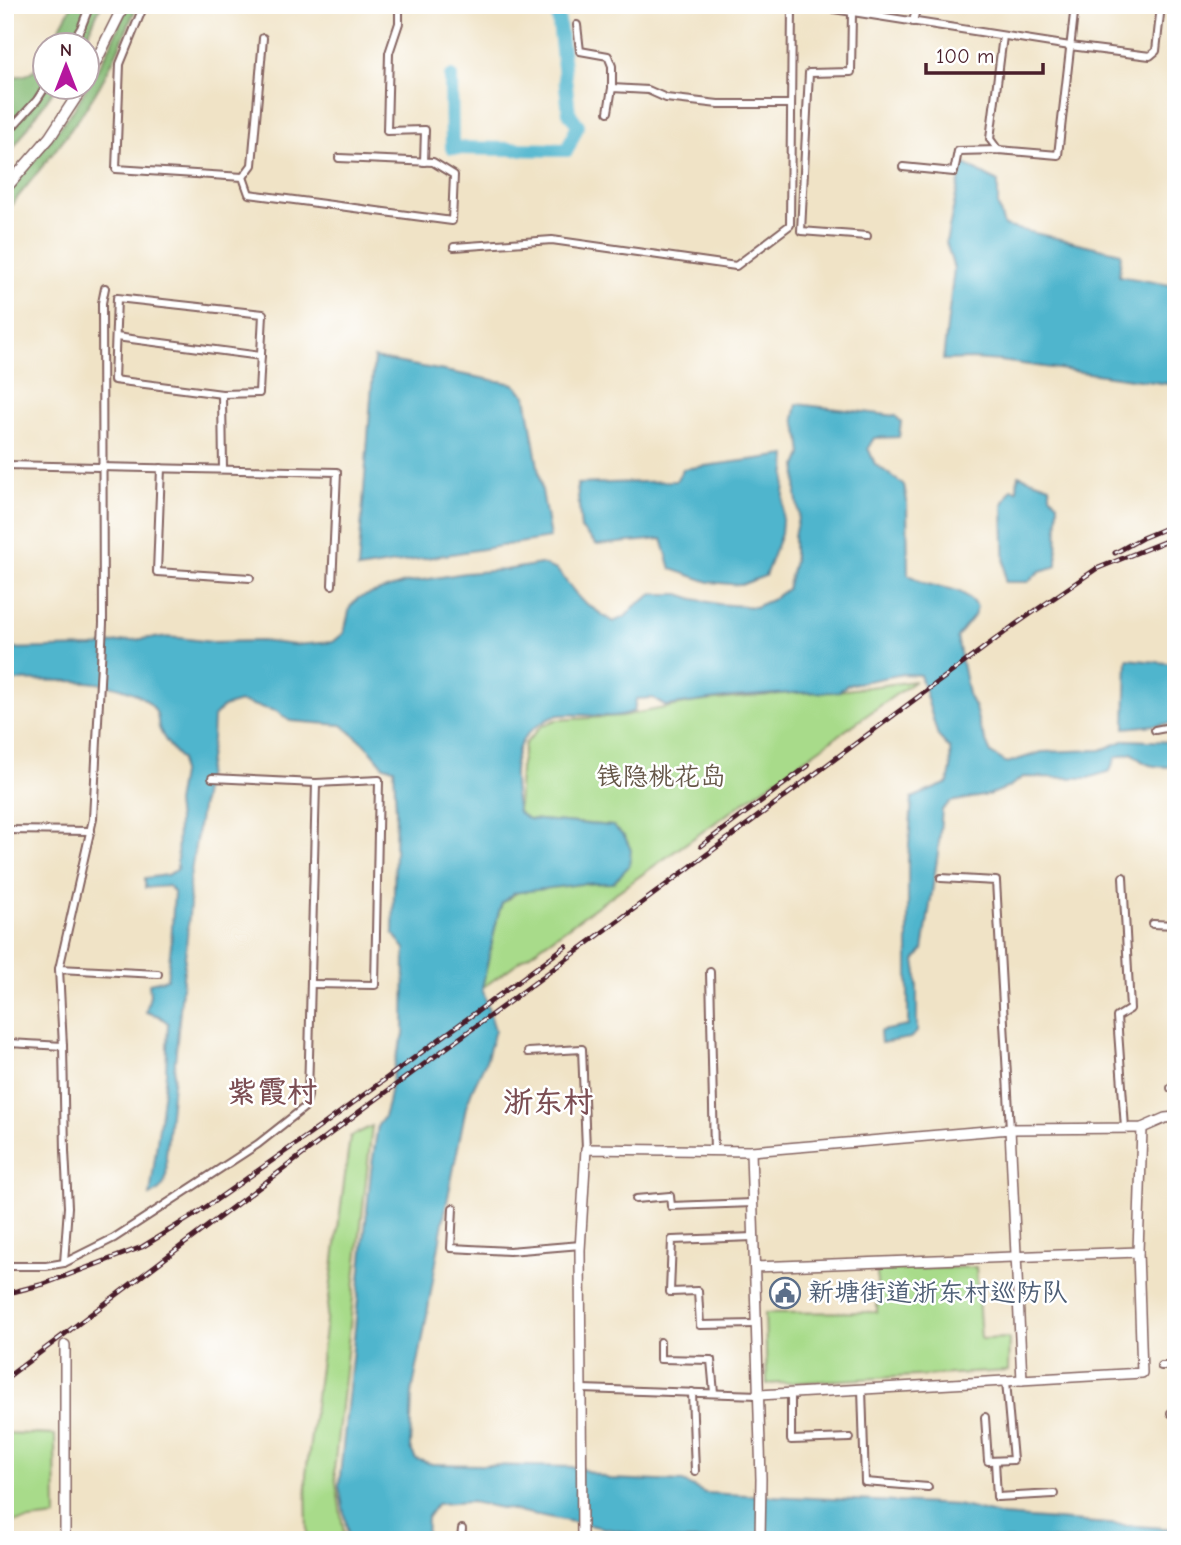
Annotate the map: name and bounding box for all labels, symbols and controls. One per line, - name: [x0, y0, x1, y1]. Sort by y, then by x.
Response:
- north arrow: [32, 32, 102, 102]
- scale bar: [926, 32, 1043, 76]
- text: N: [60, 39, 72, 61]
- text: 100 m: [936, 44, 994, 68]
- park label: 钱隐桃花岛: [596, 762, 726, 792]
- district label: 紫霞村: [227, 1075, 317, 1110]
- district label: 浙东村: [503, 1085, 593, 1120]
- public building icon: 新塘街道浙东村巡防队: [768, 1276, 802, 1310]
- place label: 新塘街道浙东村巡防队: [808, 1278, 1068, 1308]

